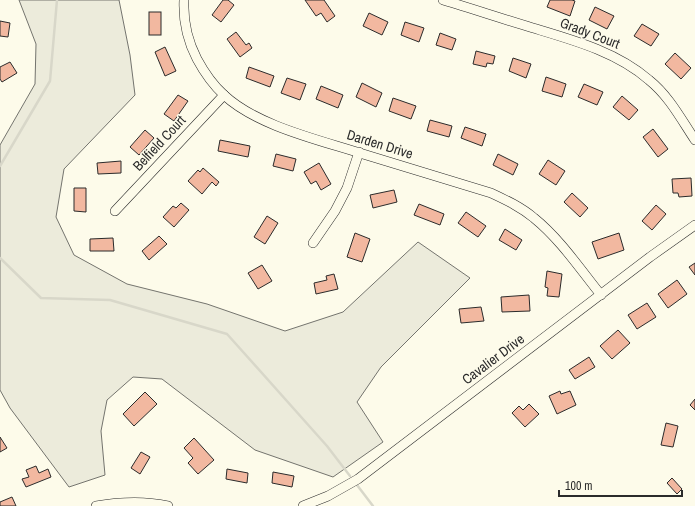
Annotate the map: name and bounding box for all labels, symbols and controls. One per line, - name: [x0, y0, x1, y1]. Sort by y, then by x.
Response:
- street label: Grady Court: [558, 13, 622, 53]
- street label: Belfield Court: [129, 111, 189, 175]
- street label: Darden Drive: [345, 125, 415, 163]
- street label: Cavalier Drive: [458, 330, 528, 388]
- scale bar: [559, 472, 682, 498]
- text: 100 m: [565, 478, 592, 494]

